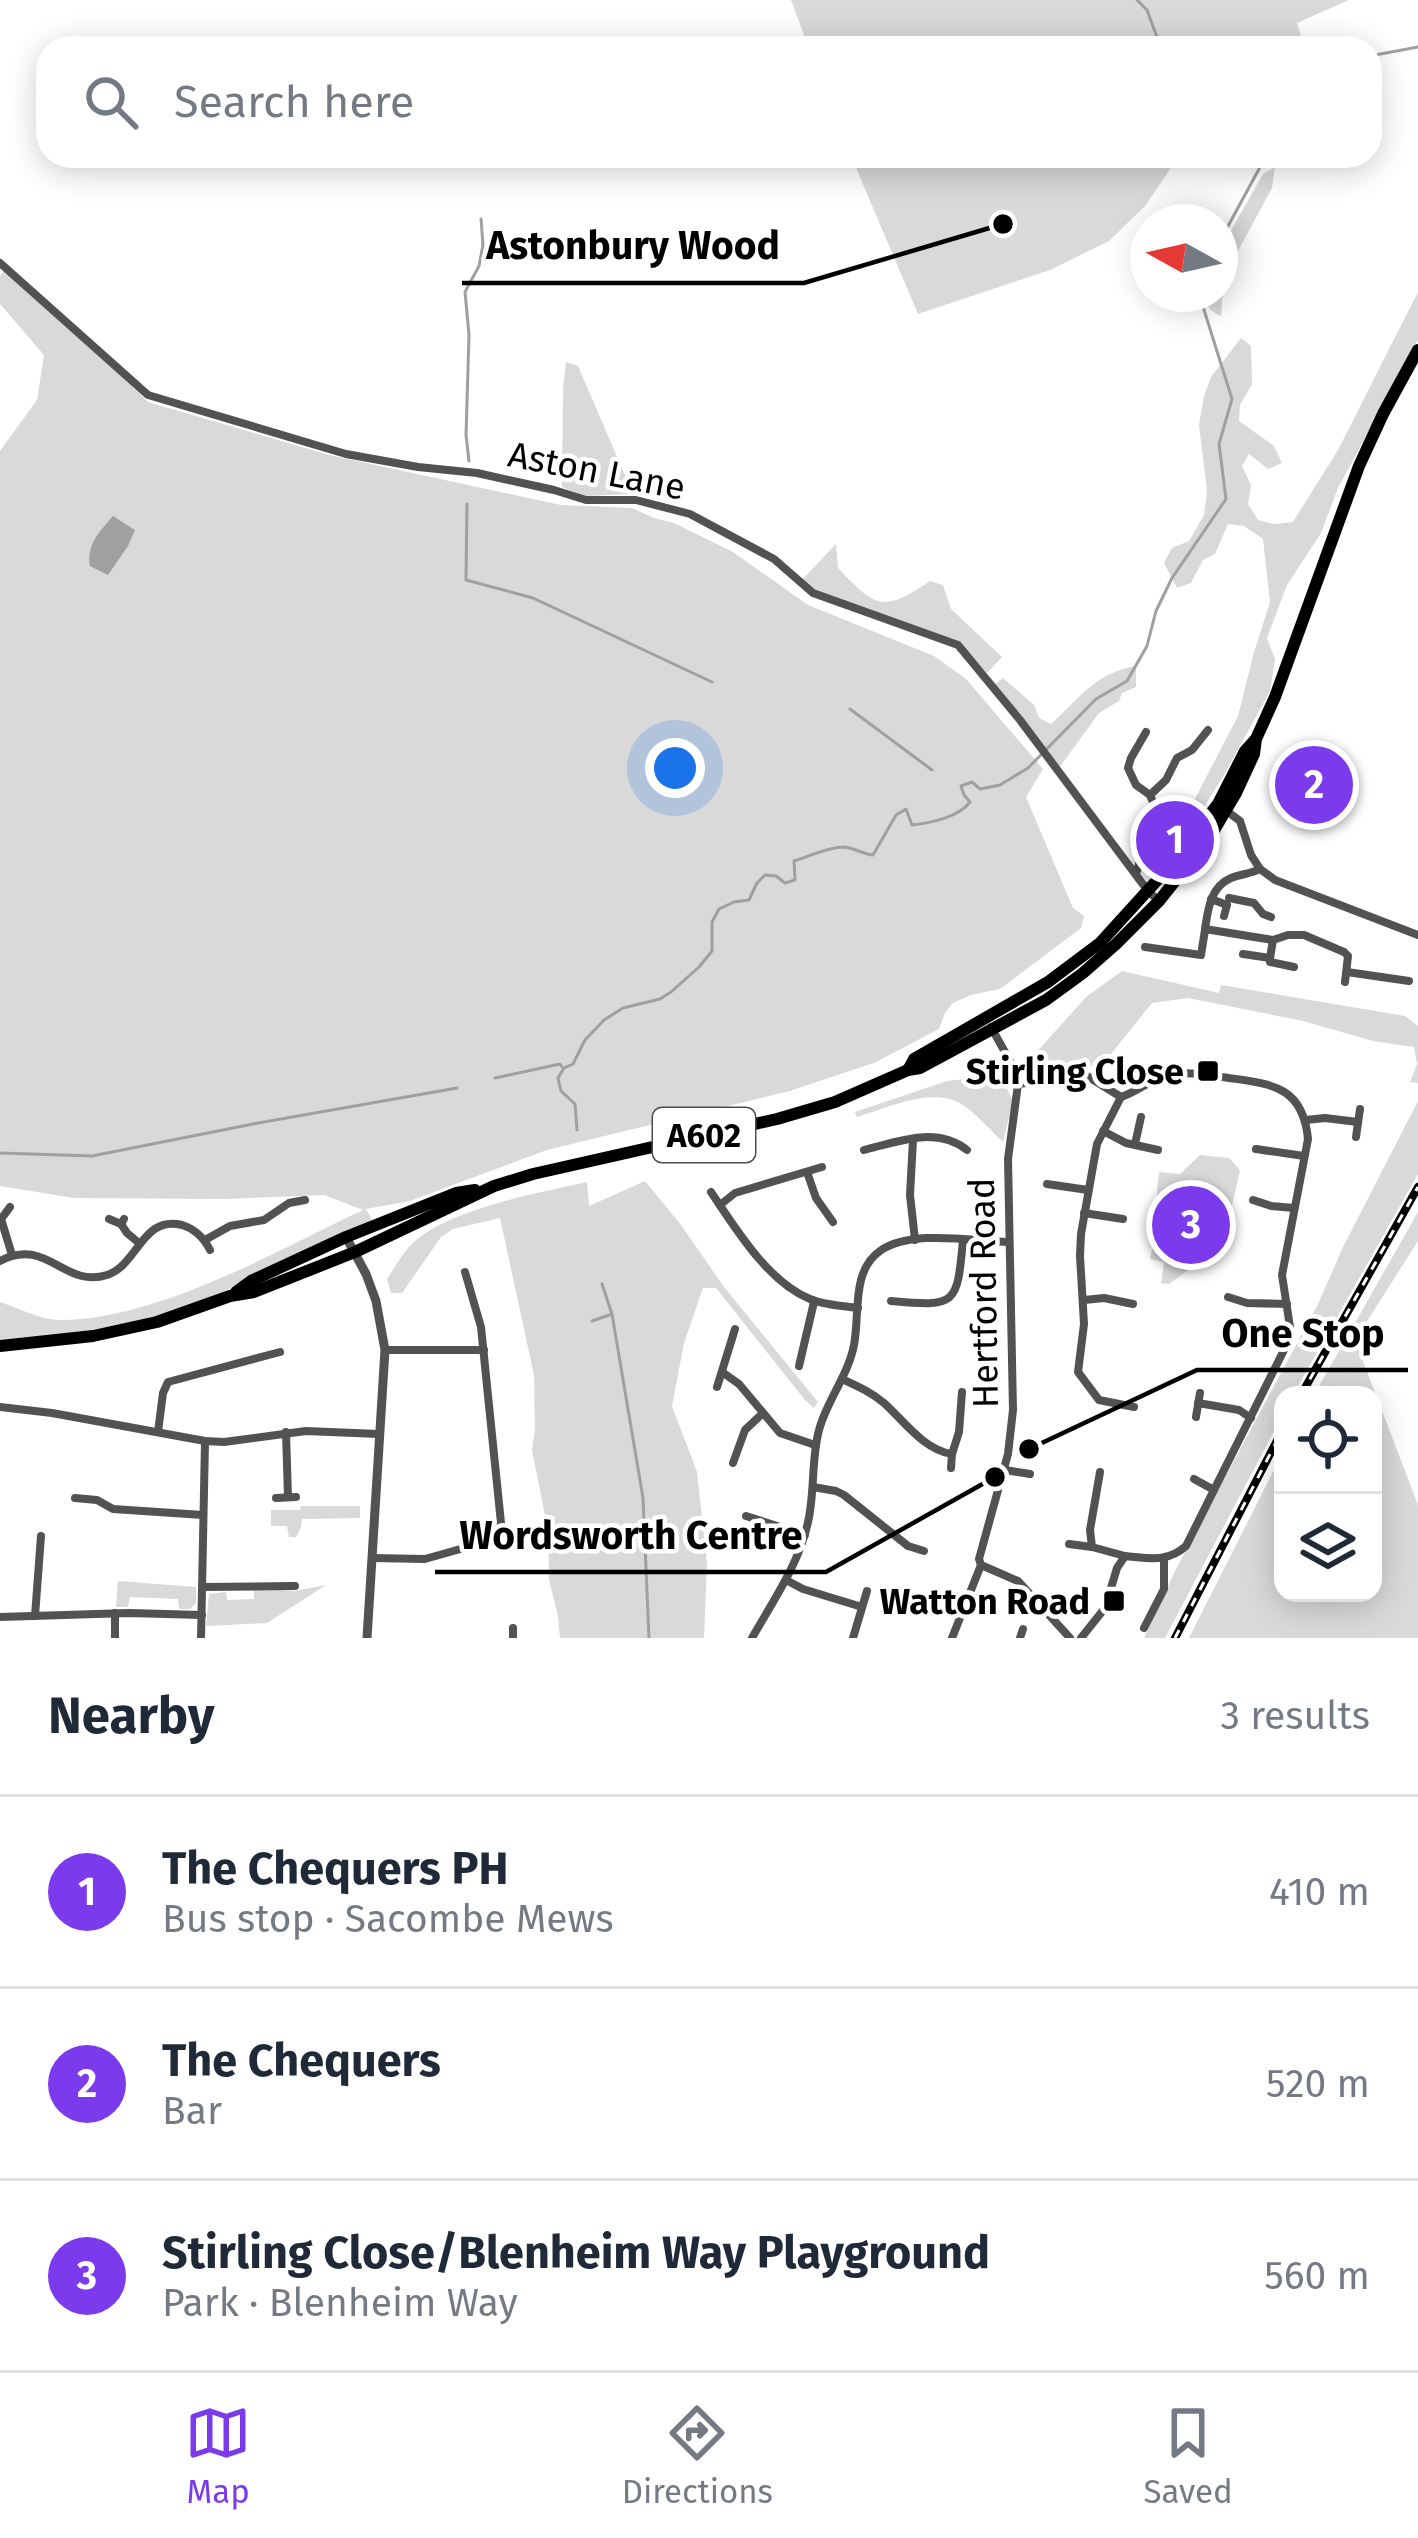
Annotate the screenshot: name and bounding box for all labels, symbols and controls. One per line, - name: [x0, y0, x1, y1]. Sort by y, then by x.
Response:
- search box: [36, 36, 1382, 168]
- icon: search: [78, 69, 144, 135]
- text: Search here: [174, 75, 414, 129]
- north arrow: [1130, 204, 1238, 312]
- callout: Astonbury Wood: [462, 208, 804, 283]
- text: Astonbury Wood: [485, 223, 780, 269]
- street label: Aston Lane: [505, 432, 689, 510]
- your location: [645, 738, 705, 798]
- pin: 2: [1275, 740, 1353, 830]
- pin: 1: [1136, 795, 1214, 885]
- place label: Stirling Close: [966, 1050, 1184, 1094]
- marker: Stirling Close: [1195, 1058, 1221, 1084]
- road number: A602: [653, 1108, 755, 1162]
- street label: Hertford Road: [960, 1177, 1008, 1409]
- pin: 3: [1152, 1180, 1230, 1270]
- callout: One Stop: [1197, 1295, 1408, 1370]
- text: One Stop: [1222, 1311, 1384, 1357]
- map controls: [1274, 1386, 1382, 1602]
- button: locate: [1274, 1386, 1382, 1494]
- button: layers: [1274, 1494, 1382, 1602]
- callout: Wordsworth Centre: [435, 1497, 826, 1572]
- text: Wordsworth Centre: [460, 1513, 802, 1559]
- place label: Watton Road: [880, 1580, 1090, 1624]
- marker: Watton Road: [1101, 1588, 1127, 1614]
- text: Nearby: [48, 1685, 214, 1747]
- text: 3 results: [1220, 1693, 1370, 1739]
- text: The Chequers PH: [162, 1842, 508, 1896]
- text: 1: [78, 1869, 96, 1915]
- text: 410 m: [1269, 1869, 1370, 1915]
- text: Bus stop · Sacombe Mews: [162, 1896, 614, 1942]
- text: The Chequers: [162, 2034, 441, 2088]
- text: 2: [77, 2061, 97, 2107]
- text: 520 m: [1266, 2061, 1370, 2107]
- text: Bar: [162, 2088, 222, 2134]
- text: Stirling Close/Blenheim Way Playground: [162, 2226, 990, 2280]
- text: 3: [77, 2253, 97, 2299]
- text: 560 m: [1264, 2253, 1370, 2299]
- text: Park · Blenheim Way: [162, 2280, 518, 2326]
- tab: Map: [185, 2400, 251, 2512]
- tab: Directions: [622, 2400, 773, 2512]
- tab: Saved: [1143, 2400, 1233, 2512]

